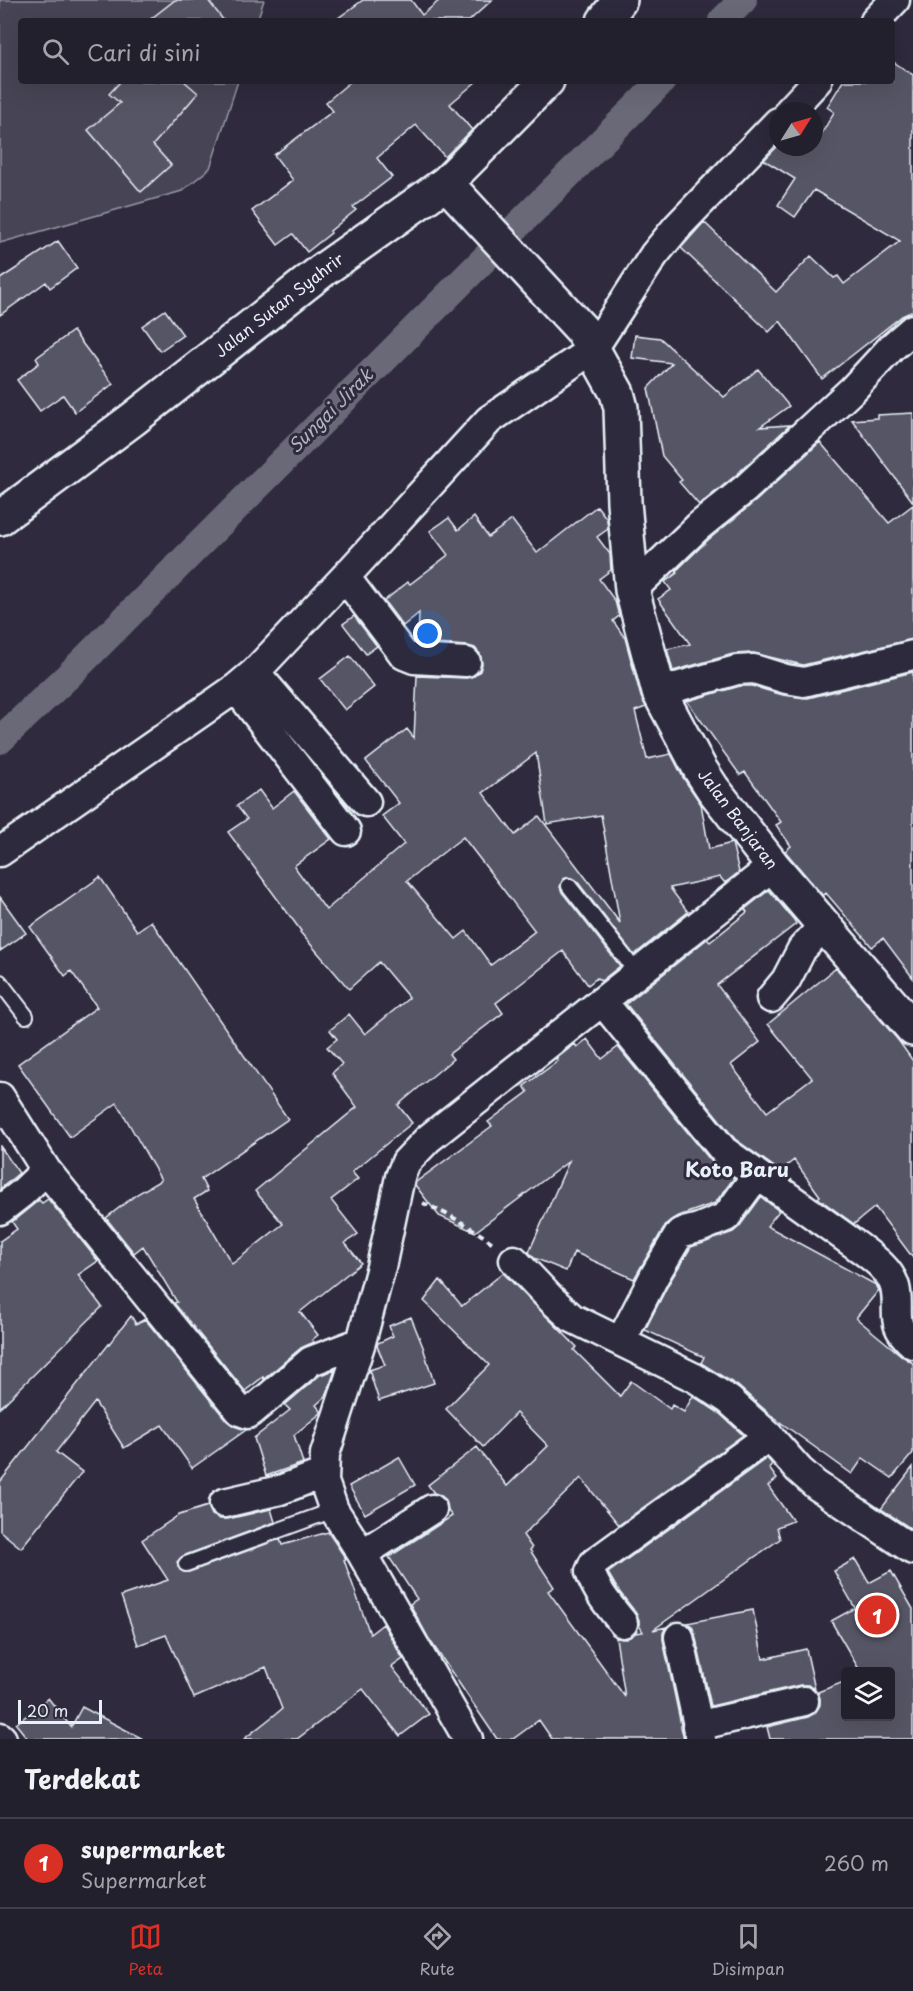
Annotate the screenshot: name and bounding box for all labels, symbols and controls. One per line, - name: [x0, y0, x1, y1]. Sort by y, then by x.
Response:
- search box: [18, 18, 895, 84]
- icon: search: [39, 35, 72, 68]
- text: Cari di sini: [87, 35, 200, 68]
- north arrow: [769, 102, 823, 156]
- street label: Jalan Sutan Syahrir: [209, 246, 348, 362]
- water label: Sungai Jirak: [281, 361, 379, 458]
- your location: [413, 619, 442, 648]
- street label: Jalan Banjaran: [693, 763, 785, 874]
- district label: Koto Baru: [685, 1154, 789, 1184]
- pin: 1: [858, 1592, 896, 1638]
- map controls: [841, 1667, 895, 1721]
- button: layers: [841, 1667, 895, 1721]
- scale bar: [18, 1697, 102, 1724]
- text: 20 m: [27, 1698, 68, 1722]
- text: Terdekat: [24, 1759, 141, 1798]
- text: supermarket: [81, 1832, 225, 1865]
- text: 1: [39, 1848, 48, 1878]
- text: 260 m: [824, 1848, 889, 1878]
- text: Supermarket: [81, 1865, 207, 1895]
- tab: Peta: [128, 1920, 163, 1980]
- tab: Rute: [420, 1920, 455, 1980]
- tab: Disimpan: [712, 1920, 785, 1980]

